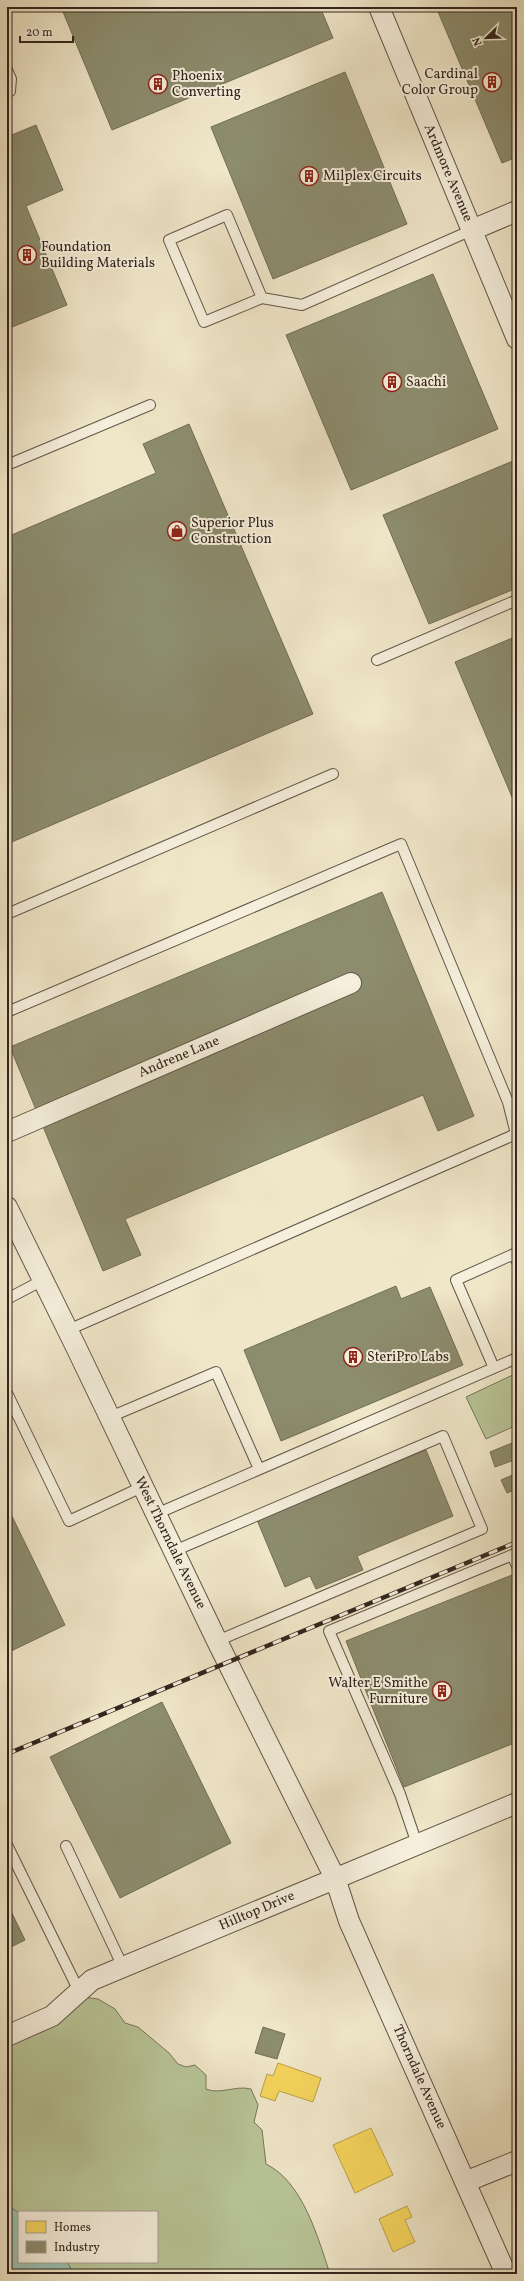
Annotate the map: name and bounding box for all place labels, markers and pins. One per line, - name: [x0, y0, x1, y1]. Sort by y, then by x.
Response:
- place label: Cardinal Color Group: [402, 65, 478, 100]
- place label: Phoenix Converting: [172, 67, 241, 102]
- building icon: Cardinal Color Group: [481, 71, 503, 93]
- building icon: Phoenix Converting: [147, 73, 169, 95]
- building icon: Milplex Circuits: [298, 165, 320, 187]
- place label: Milplex Circuits: [323, 167, 422, 186]
- place label: Foundation Building Materials: [41, 238, 155, 273]
- building icon: Foundation Building Materials: [16, 244, 38, 266]
- building icon: Saachi: [381, 371, 403, 393]
- place label: Saachi: [406, 373, 446, 392]
- place label: Superior Plus Construction: [191, 514, 274, 549]
- shop icon: Superior Plus Construction: [166, 520, 188, 542]
- building icon: SteriPro Labs: [342, 1346, 364, 1368]
- place label: SteriPro Labs: [367, 1348, 449, 1367]
- place label: Walter E Smithe Furniture: [328, 1674, 428, 1709]
- building icon: Walter E Smithe Furniture: [431, 1680, 453, 1702]

